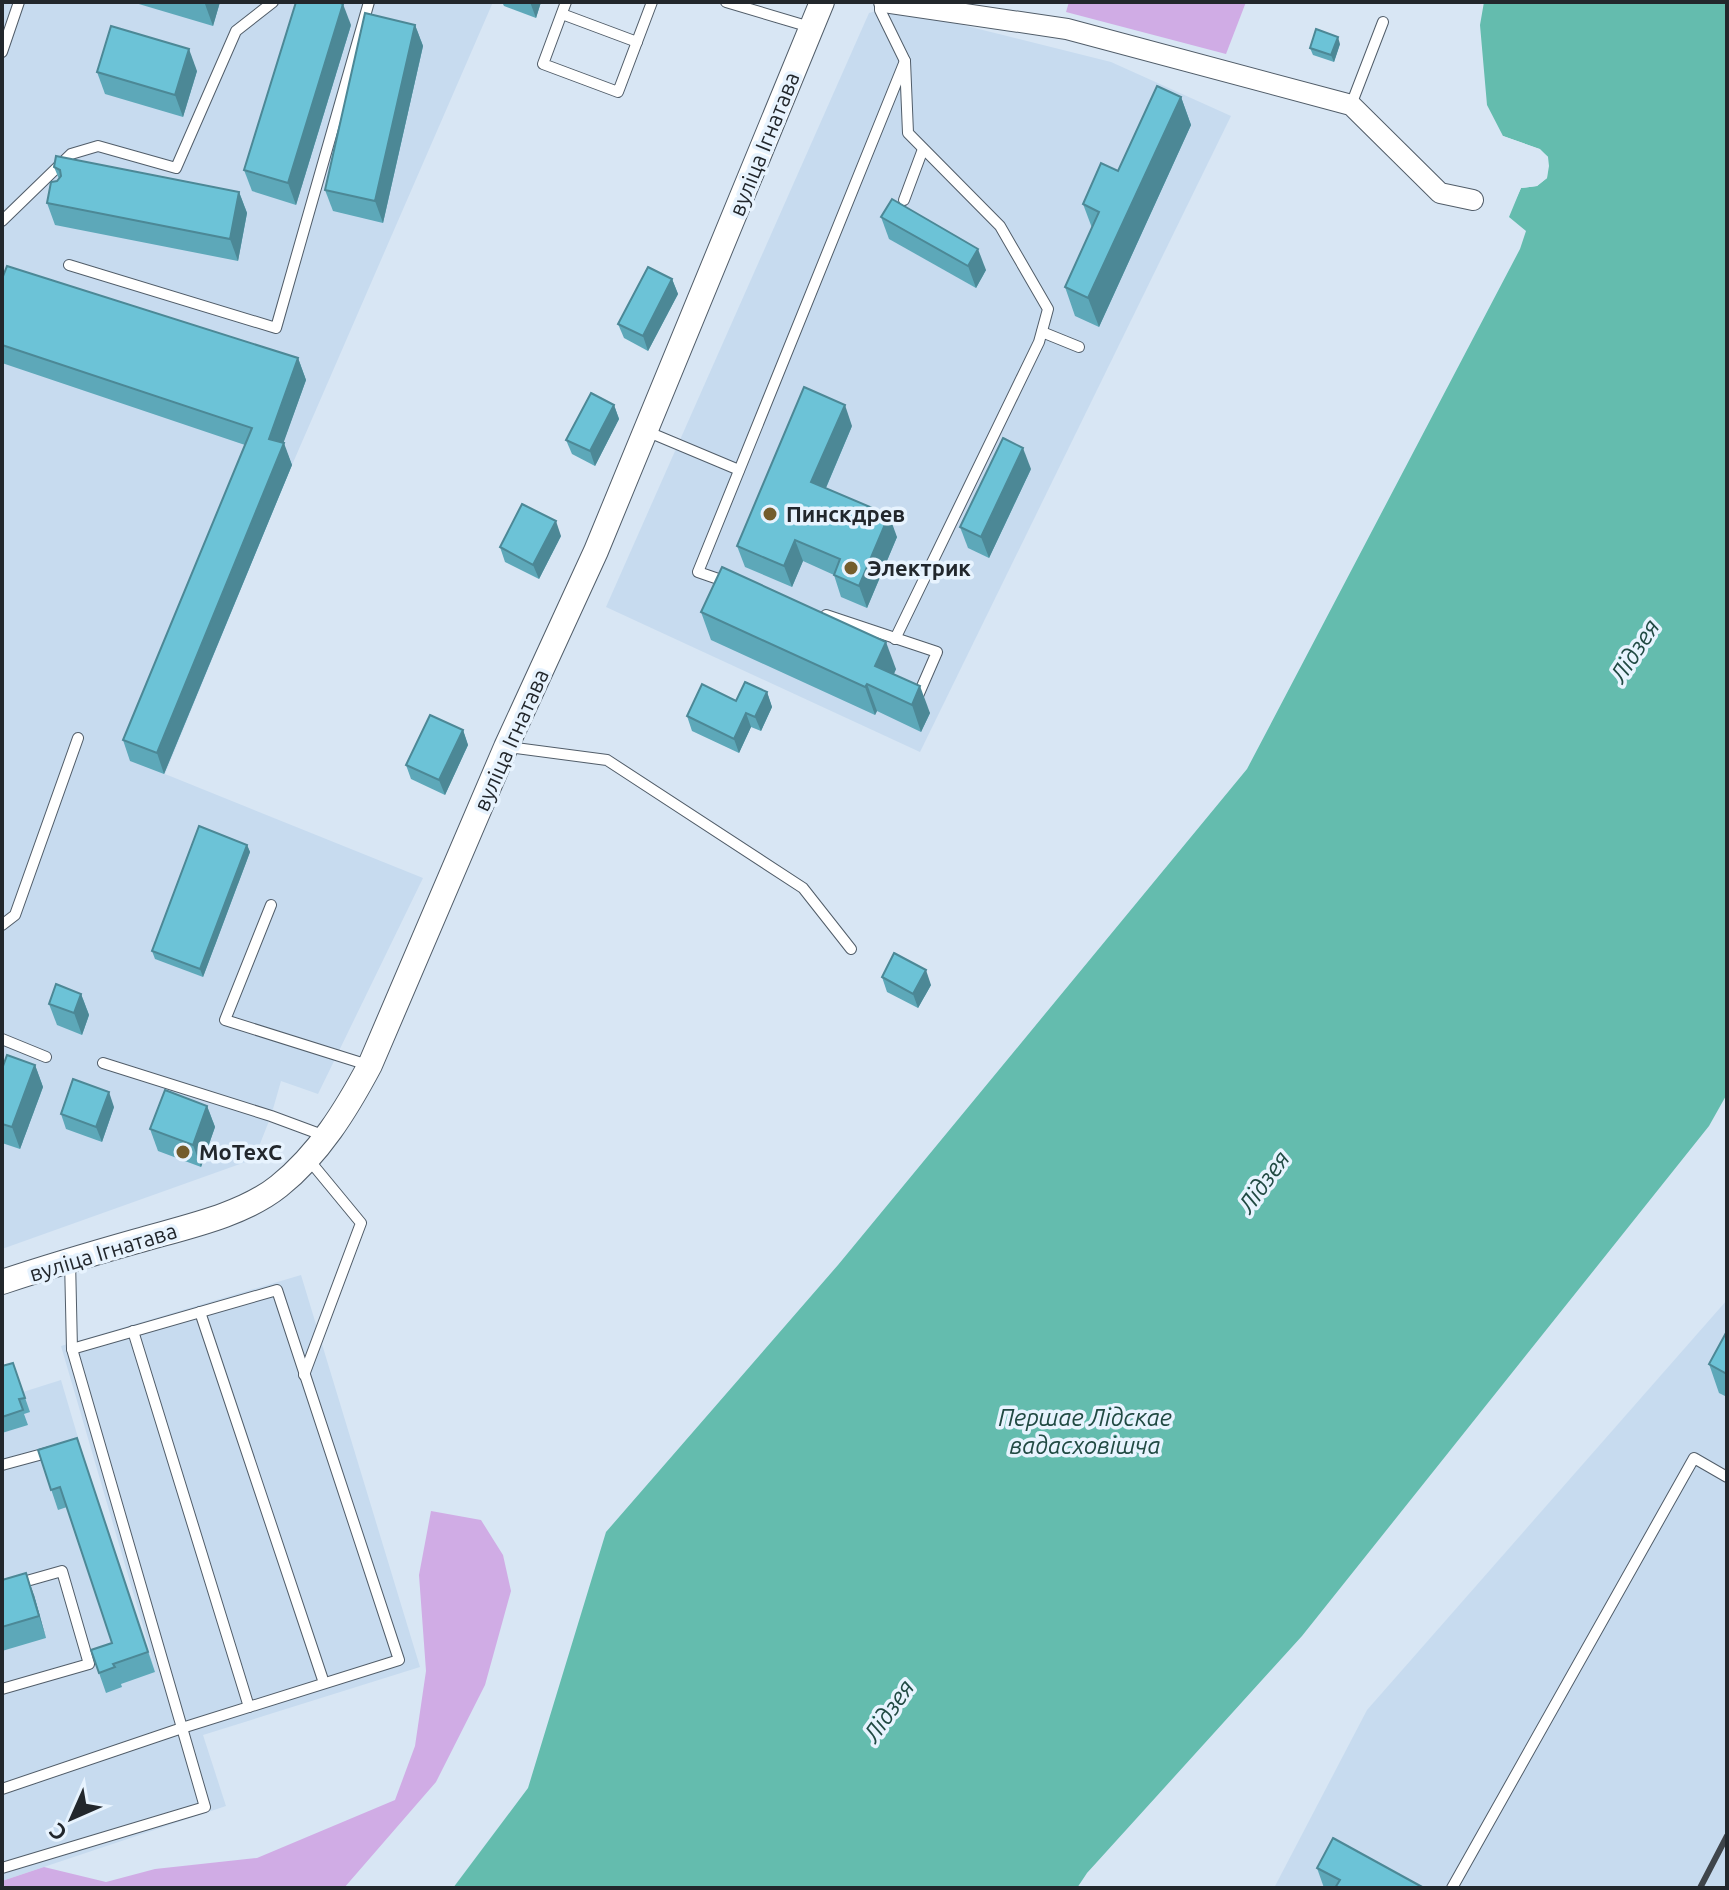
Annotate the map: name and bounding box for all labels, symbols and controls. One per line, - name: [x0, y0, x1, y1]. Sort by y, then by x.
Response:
- street label: вуліца Ігнатава: [723, 68, 804, 219]
- place label: Пинскдрев: [786, 501, 905, 526]
- marker: Пинскдрев: [761, 505, 779, 523]
- place label: Электрик: [867, 555, 971, 580]
- marker: Электрик: [842, 559, 860, 577]
- water label: Лідзея: [1604, 614, 1665, 688]
- street label: вуліца Ігнатава: [468, 665, 553, 815]
- place label: MoTexC: [199, 1139, 282, 1164]
- marker: MoTexC: [174, 1143, 192, 1161]
- water label: Лідзея: [1232, 1146, 1295, 1218]
- street label: вуліца Ігнатава: [26, 1217, 180, 1286]
- water label: Першае Лідскае вадасховішча: [998, 1404, 1172, 1459]
- water label: Лідзея: [857, 1675, 920, 1748]
- north arrow: [32, 1778, 112, 1858]
- text: С: [44, 1819, 71, 1846]

